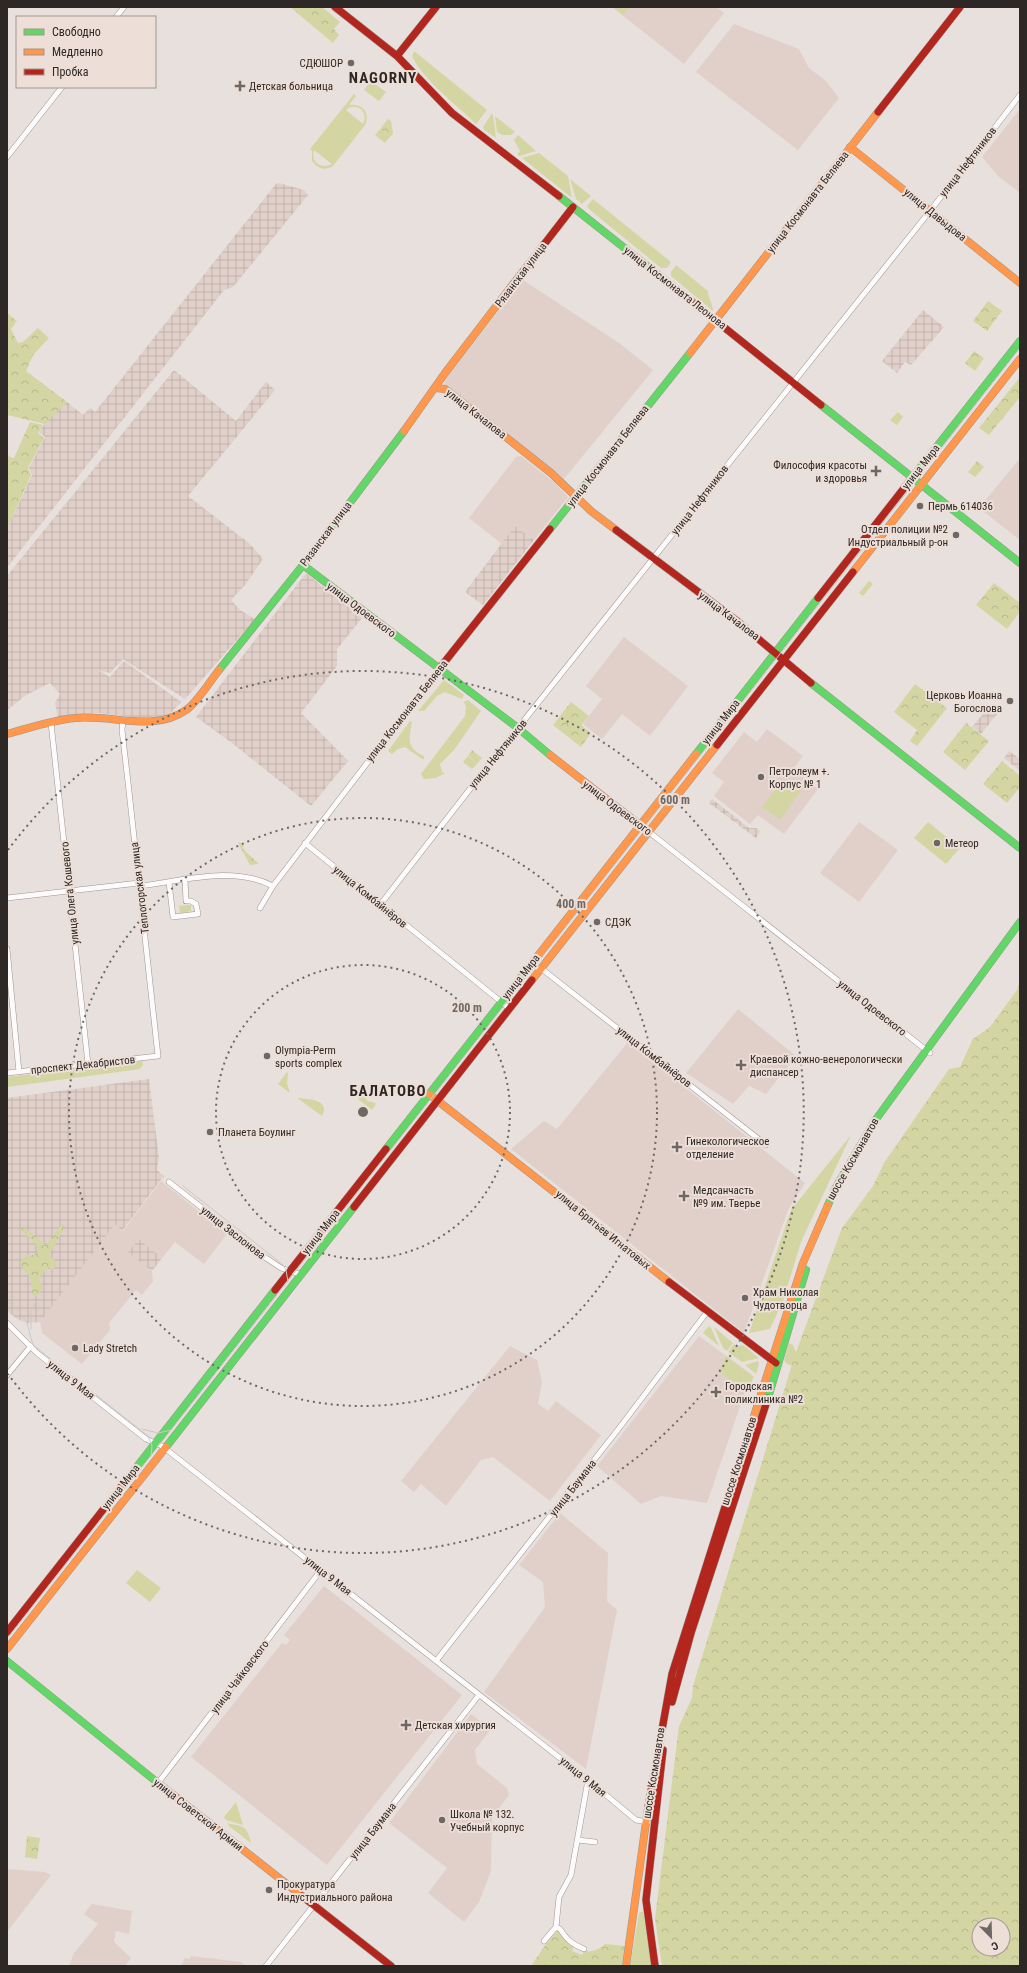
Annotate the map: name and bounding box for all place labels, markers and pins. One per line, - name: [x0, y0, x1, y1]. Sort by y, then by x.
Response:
- place label: СДЮШОР: [299, 57, 343, 70]
- marker: СДЮШОР: [346, 58, 356, 68]
- marker: Детская больница: [234, 80, 246, 92]
- place label: Детская больница: [249, 80, 333, 93]
- place label: Философия красоты и здоровья: [773, 459, 867, 485]
- marker: Философия красоты и здоровья: [870, 465, 882, 477]
- place label: Пермь 614036: [928, 500, 993, 513]
- marker: Пермь 614036: [915, 501, 925, 511]
- place label: Отдел полиции №2 Индустриальный р-он: [848, 523, 948, 549]
- marker: Отдел полиции №2 Индустриальный р-он: [951, 530, 961, 540]
- place label: Церковь Иоанна Богослова: [926, 689, 1002, 715]
- marker: Церковь Иоанна Богослова: [1005, 696, 1015, 706]
- place label: Петролеум +. Корпус № 1: [769, 765, 830, 791]
- marker: Петролеум +. Корпус № 1: [756, 772, 766, 782]
- place label: Метеор: [945, 837, 979, 850]
- marker: Метеор: [932, 838, 942, 848]
- place label: СДЭК: [605, 916, 632, 929]
- marker: СДЭК: [592, 917, 602, 927]
- place label: Olympia-Perm sports complex: [275, 1044, 342, 1070]
- marker: Olympia-Perm sports complex: [262, 1051, 272, 1061]
- place label: Краевой кожно-венерологически диспансер: [750, 1053, 902, 1079]
- marker: Краевой кожно-венерологически диспансер: [735, 1059, 747, 1071]
- centre of rings: [356, 1105, 370, 1119]
- place label: Планета Боулинг: [218, 1126, 296, 1139]
- marker: Планета Боулинг: [205, 1127, 215, 1137]
- place label: Гинекологическое отделение: [686, 1135, 769, 1161]
- marker: Гинекологическое отделение: [671, 1141, 683, 1153]
- place label: Медсанчасть №9 им. Тверье: [693, 1184, 760, 1210]
- marker: Медсанчасть №9 им. Тверье: [678, 1190, 690, 1202]
- place label: Храм Николая Чудотворца: [753, 1286, 819, 1312]
- marker: Храм Николая Чудотворца: [740, 1293, 750, 1303]
- place label: Lady Stretch: [83, 1342, 137, 1355]
- marker: Lady Stretch: [70, 1343, 80, 1353]
- place label: Городская поликлиника №2: [725, 1380, 803, 1406]
- marker: Городская поликлиника №2: [710, 1386, 722, 1398]
- marker: Детская хирургия: [400, 1719, 412, 1731]
- place label: Детская хирургия: [415, 1719, 496, 1732]
- place label: Школа № 132. Учебный корпус: [450, 1808, 524, 1834]
- marker: Школа № 132. Учебный корпус: [437, 1815, 447, 1825]
- place label: Прокуратура Индустриального района: [277, 1878, 393, 1904]
- marker: Прокуратура Индустриального района: [264, 1885, 274, 1895]

